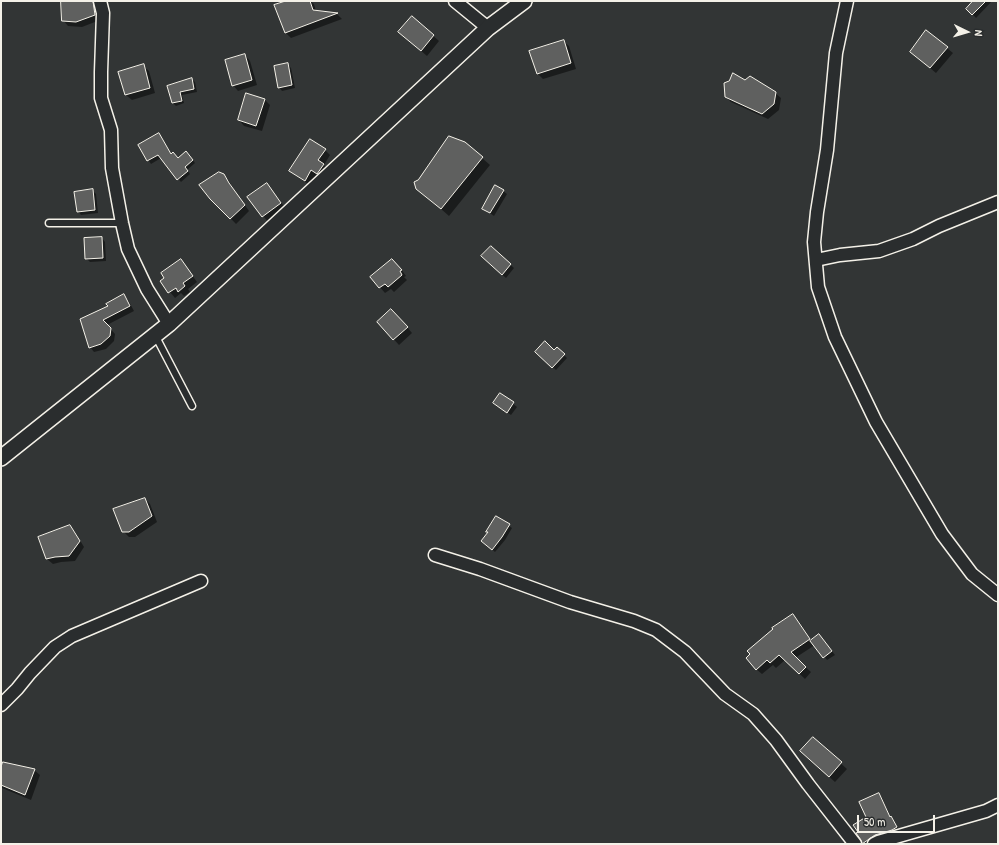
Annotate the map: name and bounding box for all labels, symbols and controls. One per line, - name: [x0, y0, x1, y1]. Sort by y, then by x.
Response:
- north arrow: [947, 12, 987, 52]
- text: N: [972, 30, 986, 37]
- scale bar: [859, 807, 937, 833]
- text: 50 m: [864, 813, 885, 830]

